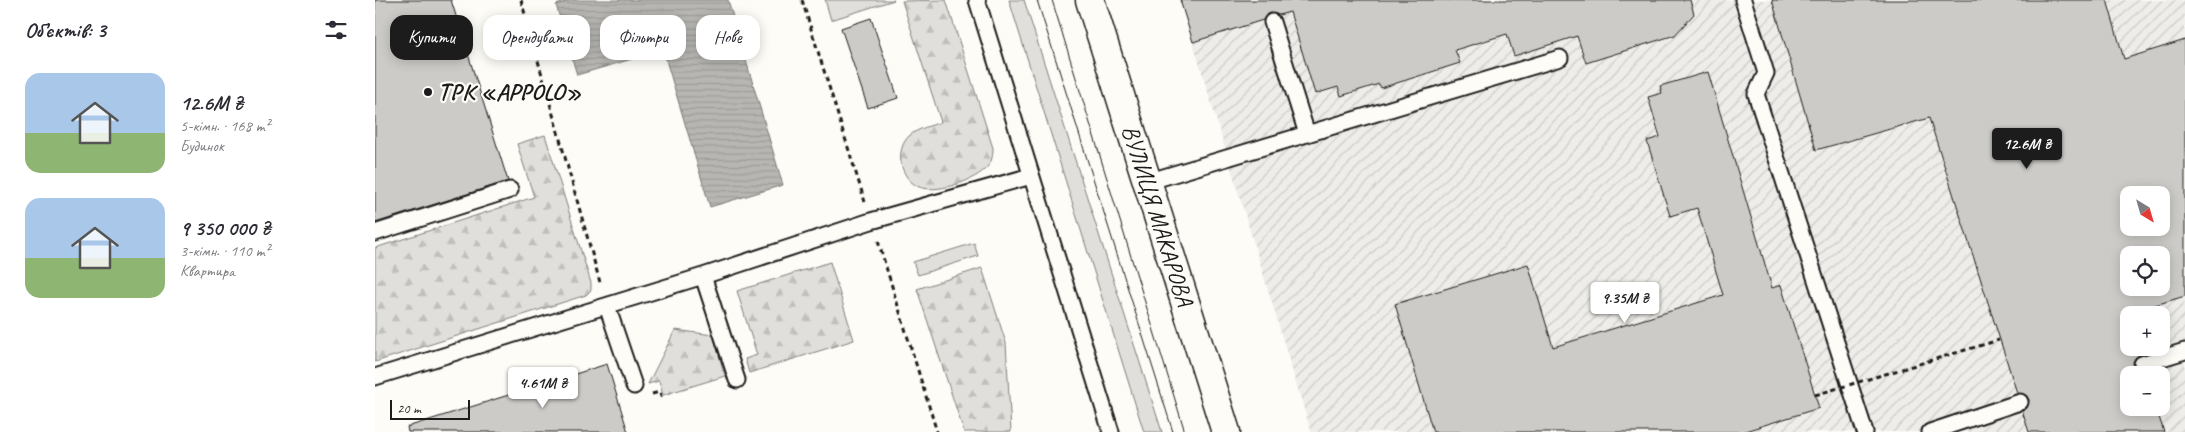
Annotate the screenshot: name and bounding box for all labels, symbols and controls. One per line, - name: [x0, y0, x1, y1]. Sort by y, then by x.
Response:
- chip: Купити: [390, 15, 473, 60]
- chip: Орендувати: [483, 15, 590, 60]
- chip: Фільтри: [600, 15, 686, 60]
- chip: Нове: [696, 15, 760, 60]
- icon: filters: [322, 16, 350, 44]
- text: Об’єктів: 3: [25, 17, 106, 43]
- place label: ТРК «APPOLO»: [438, 77, 581, 107]
- marker: ТРК «APPOLO»: [422, 86, 434, 98]
- text: 12.6M ₴: [180, 90, 243, 116]
- icon: home: [65, 93, 125, 153]
- text: 5-кімн. · 168 m²: [180, 116, 270, 136]
- street label: ВУЛИЦЯ МАКАРОВА: [1115, 121, 1201, 311]
- pin: 12.6M ₴: [1981, 128, 2073, 170]
- text: 12.6M ₴: [2003, 134, 2051, 154]
- text: Будинок: [180, 136, 224, 156]
- north arrow: [2120, 186, 2170, 236]
- map controls: [2120, 186, 2170, 416]
- text: 9 350 000 ₴: [180, 215, 270, 241]
- icon: home: [65, 218, 125, 278]
- text: 3-кімн. · 110 m²: [180, 241, 270, 261]
- button: locate: [2120, 246, 2170, 296]
- text: Квартира: [180, 261, 235, 281]
- pin: 9.35M ₴: [1579, 282, 1671, 324]
- text: 9.35M ₴: [1601, 288, 1649, 308]
- button: +: [2120, 306, 2170, 356]
- pin: 4.61M ₴: [497, 366, 589, 409]
- button: −: [2120, 366, 2170, 416]
- text: 4.61M ₴: [519, 373, 567, 393]
- scale bar: [390, 397, 470, 420]
- text: 20 m: [397, 400, 421, 417]

